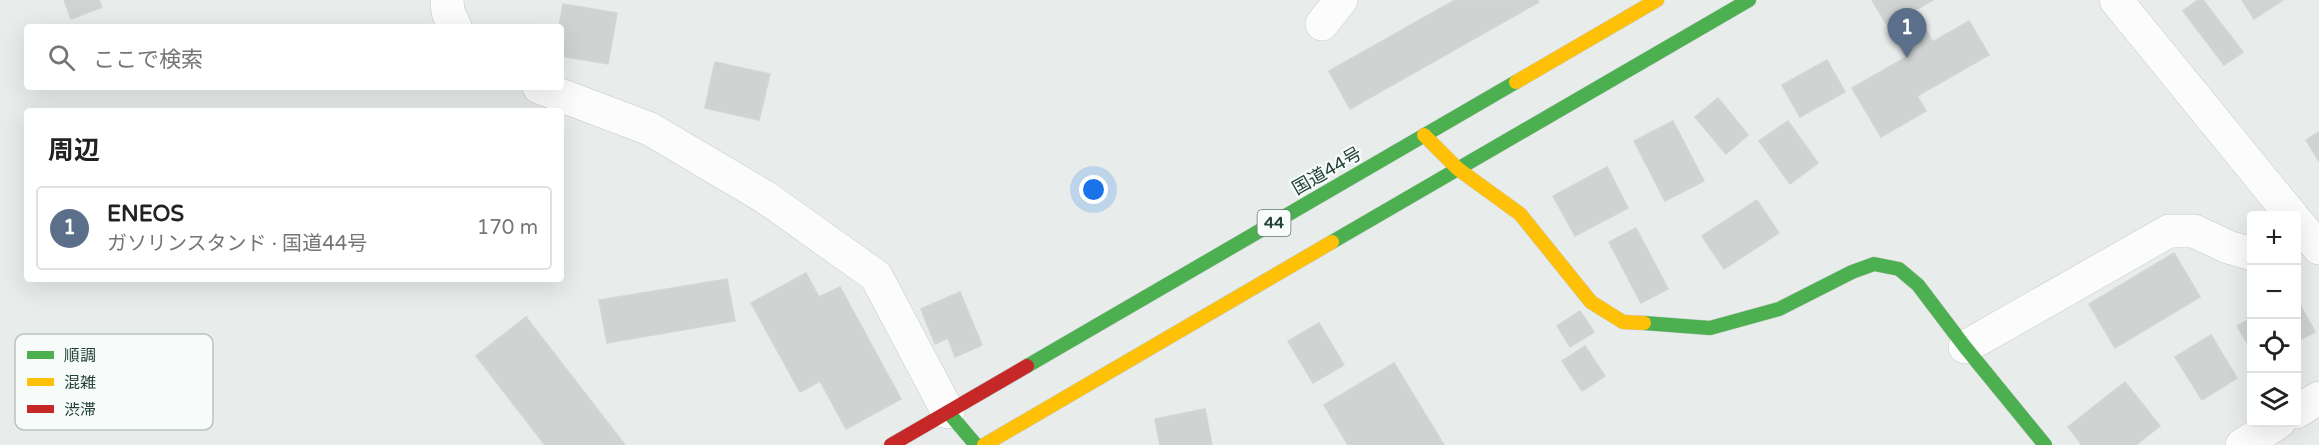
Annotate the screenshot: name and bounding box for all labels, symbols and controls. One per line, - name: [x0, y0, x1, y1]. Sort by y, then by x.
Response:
- pin: 1: [1888, 8, 1926, 58]
- search box: [24, 24, 564, 90]
- icon: search: [45, 41, 78, 74]
- text: ここで検索: [93, 47, 203, 73]
- text: 周辺: [48, 135, 100, 166]
- street label: 国道44号: [1288, 142, 1366, 200]
- your location: [1079, 175, 1108, 204]
- text: ENEOS: [107, 201, 184, 227]
- road number: 44: [1258, 210, 1290, 236]
- map controls: [2247, 211, 2301, 427]
- button: +: [2247, 211, 2301, 265]
- text: 1: [63, 216, 76, 240]
- text: 170 m: [477, 216, 538, 240]
- text: ガソリンスタンド · 国道44号: [107, 232, 367, 256]
- button: −: [2247, 265, 2301, 319]
- button: locate: [2247, 319, 2301, 373]
- legend: [15, 334, 213, 430]
- text: 順調: [64, 346, 96, 366]
- text: 混雑: [64, 373, 96, 393]
- button: layers: [2247, 373, 2301, 427]
- text: 渋滞: [64, 400, 96, 420]

